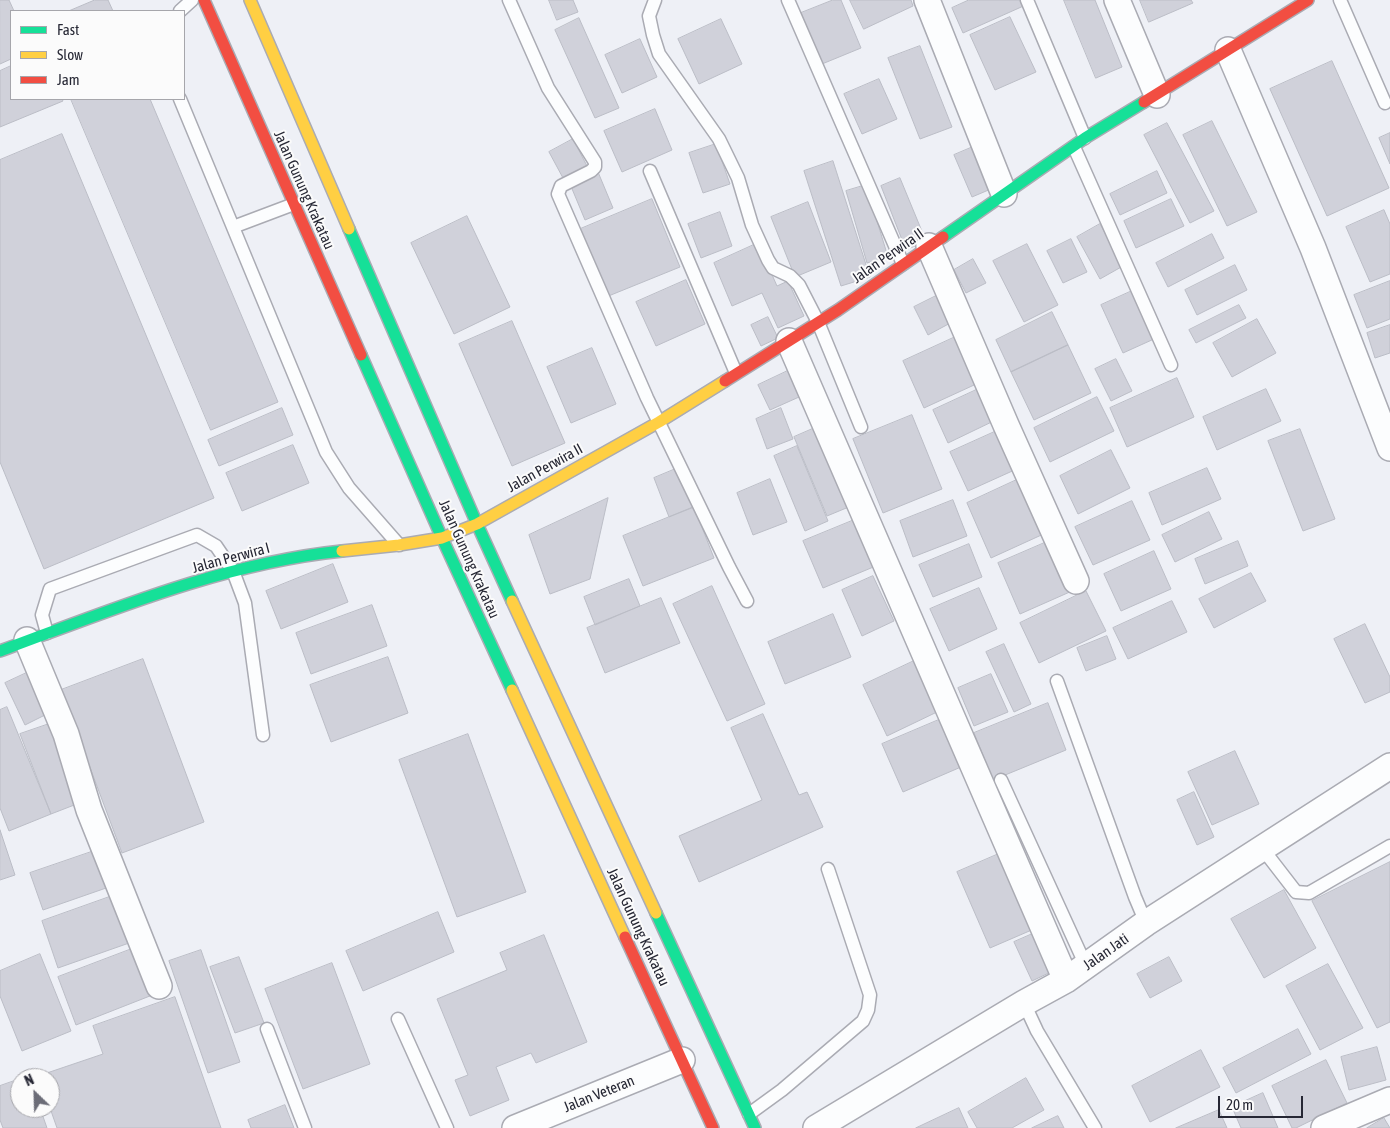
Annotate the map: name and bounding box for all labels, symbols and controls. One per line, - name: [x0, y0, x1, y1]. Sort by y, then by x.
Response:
- legend: [10, 10, 185, 100]
- text: Fast: [57, 21, 79, 38]
- text: Slow: [57, 46, 83, 63]
- text: Jam: [57, 71, 80, 88]
- street label: Jalan Gunung Krakatau: [270, 128, 338, 252]
- street label: Jalan Perwira II: [849, 225, 927, 287]
- street label: Jalan Perwira II: [504, 440, 586, 496]
- street label: Jalan Gunung Krakatau: [435, 497, 503, 621]
- street label: Jalan Perwira I: [190, 539, 272, 577]
- street label: Jalan Gunung Krakatau: [603, 865, 673, 989]
- street label: Jalan Jati: [1080, 930, 1132, 974]
- north arrow: [10, 1068, 60, 1118]
- text: N: [22, 1071, 36, 1089]
- street label: Jalan Veteran: [561, 1072, 637, 1116]
- scale bar: [1220, 1086, 1305, 1118]
- text: 20 m: [1226, 1096, 1253, 1113]

